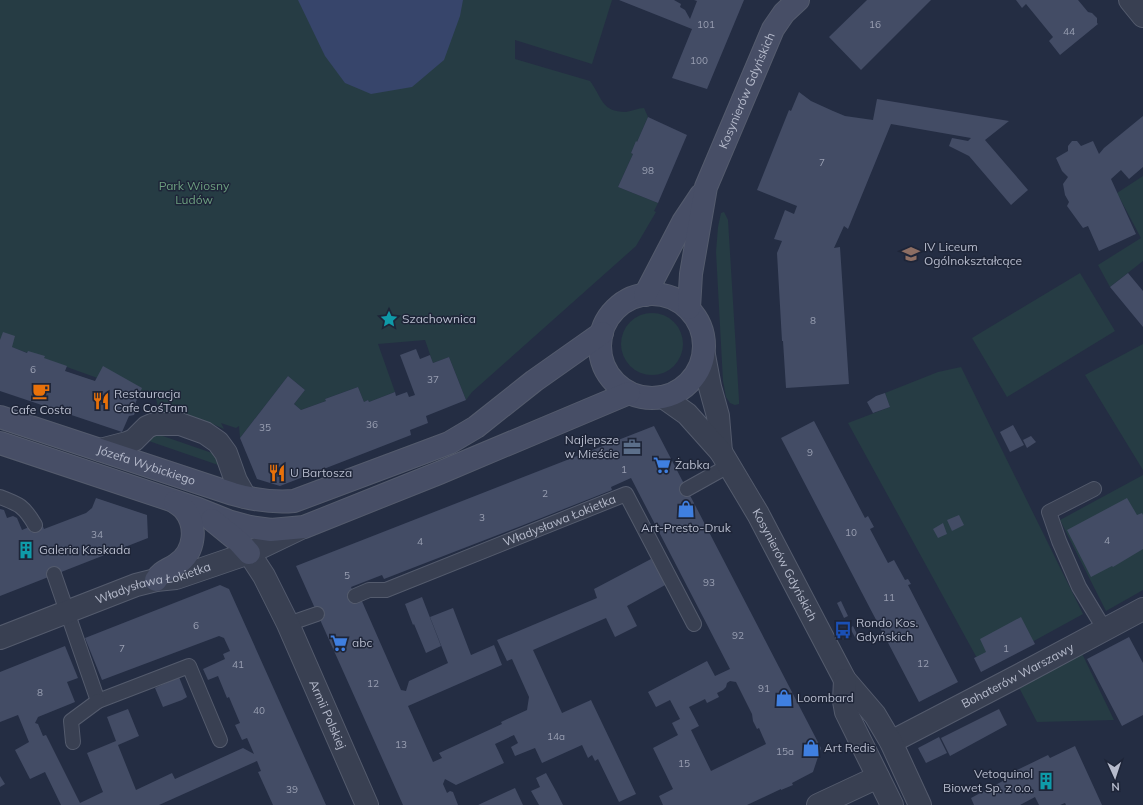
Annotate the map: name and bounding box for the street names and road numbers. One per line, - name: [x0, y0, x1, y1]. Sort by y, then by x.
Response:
- street label: Kosynierów Gdyńskich: [715, 30, 778, 151]
- street label: Józefa Wybickiego: [95, 442, 198, 488]
- street label: Władysława Łokietka: [501, 491, 618, 549]
- street label: Kosynierów Gdyńskich: [749, 506, 821, 623]
- street label: Władysława Łokietka: [93, 559, 213, 607]
- street label: Bohaterów Warszawy: [959, 639, 1077, 711]
- street label: Armii Polskiej: [306, 677, 350, 752]

